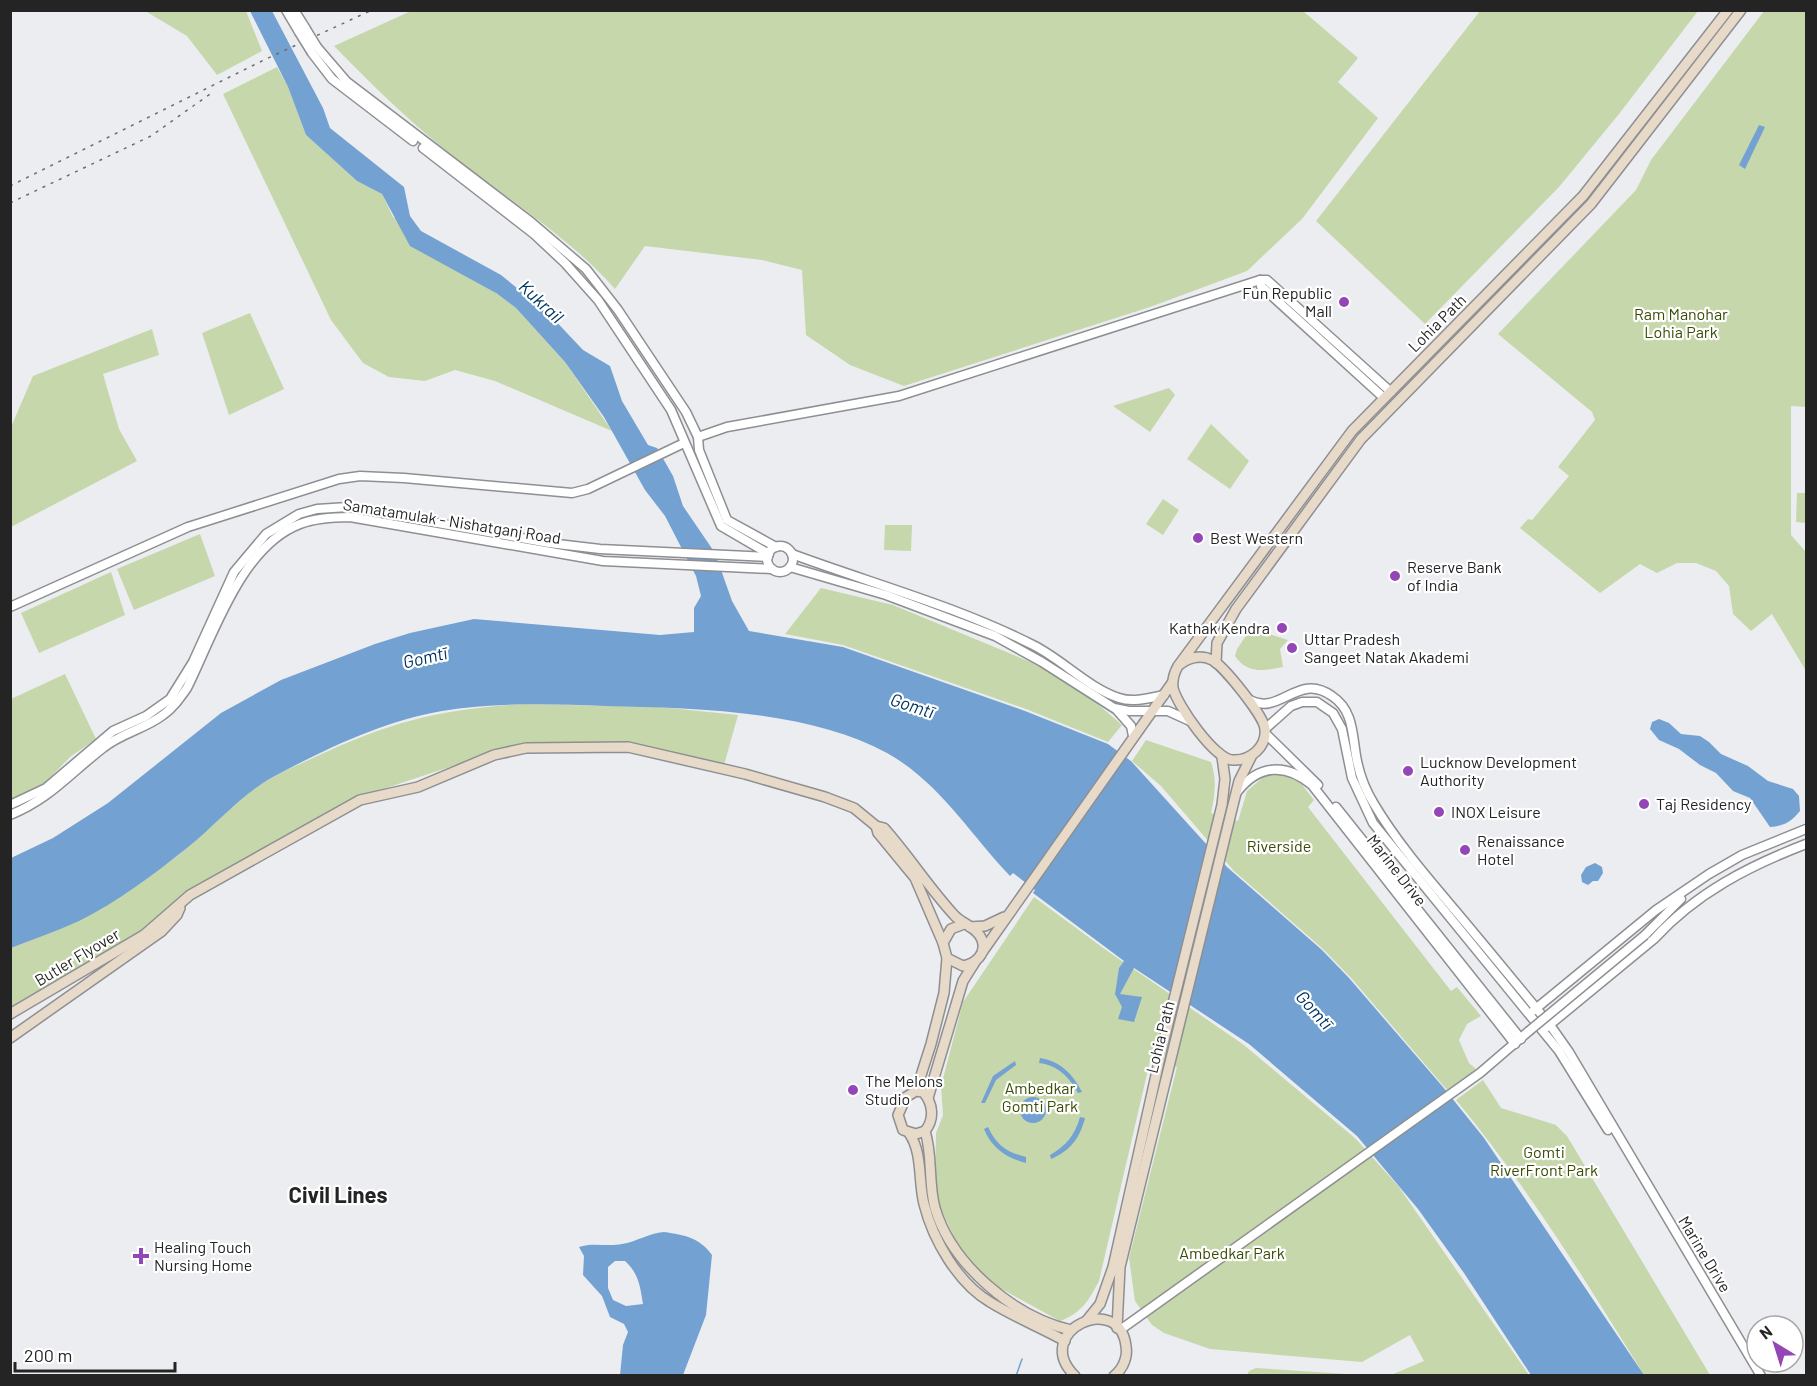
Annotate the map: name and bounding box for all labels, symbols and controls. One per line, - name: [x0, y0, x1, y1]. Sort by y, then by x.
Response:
- water label: Kukrail: [515, 275, 569, 327]
- place label: Fun Republic Mall: [1242, 283, 1332, 320]
- street label: Lohia Path: [1404, 290, 1469, 355]
- marker: Fun Republic Mall: [1337, 295, 1351, 309]
- park label: Ram Manohar Lohia Park: [1634, 304, 1728, 341]
- street label: Samatamulak - Nishatganj Road: [342, 494, 562, 547]
- place label: Best Western: [1210, 528, 1303, 547]
- marker: Best Western: [1191, 531, 1205, 545]
- place label: Reserve Bank of India: [1407, 557, 1501, 594]
- marker: Reserve Bank of India: [1388, 569, 1402, 583]
- place label: Kathak Kendra: [1169, 618, 1270, 637]
- marker: Kathak Kendra: [1275, 621, 1289, 635]
- place label: Uttar Pradesh Sangeet Natak Akademi: [1304, 629, 1469, 666]
- water label: Gomtī: [401, 641, 451, 673]
- marker: Uttar Pradesh Sangeet Natak Akademi: [1285, 641, 1299, 655]
- water label: Gomtī: [888, 688, 939, 723]
- place label: Lucknow Development Authority: [1420, 752, 1577, 789]
- marker: Lucknow Development Authority: [1401, 764, 1415, 778]
- place label: Taj Residency: [1656, 794, 1752, 813]
- marker: Taj Residency: [1637, 797, 1651, 811]
- place label: INOX Leisure: [1451, 802, 1541, 821]
- marker: INOX Leisure: [1432, 805, 1446, 819]
- street label: Marine Drive: [1364, 830, 1431, 909]
- place label: Renaissance Hotel: [1477, 831, 1565, 868]
- park label: Riverside: [1247, 836, 1311, 855]
- marker: Renaissance Hotel: [1458, 843, 1472, 857]
- street label: Butler Flyover: [31, 924, 123, 989]
- water label: Gomtī: [1292, 985, 1339, 1035]
- street label: Lohia Path: [1141, 999, 1178, 1075]
- place label: The Melons Studio: [865, 1071, 943, 1108]
- park label: Ambedkar Gomti Park: [1002, 1078, 1078, 1115]
- marker: The Melons Studio: [846, 1083, 860, 1097]
- park label: Gomti RiverFront Park: [1490, 1142, 1598, 1179]
- district label: Civil Lines: [289, 1181, 387, 1207]
- street label: Marine Drive: [1675, 1212, 1736, 1295]
- place label: Healing Touch Nursing Home: [154, 1237, 252, 1274]
- park label: Ambedkar Park: [1179, 1243, 1285, 1262]
- marker: Healing Touch Nursing Home: [132, 1247, 150, 1265]
- north arrow: [1745, 1314, 1805, 1374]
- text: N: [1755, 1321, 1775, 1343]
- scale bar: [15, 1335, 176, 1373]
- text: 200 m: [24, 1344, 72, 1366]

